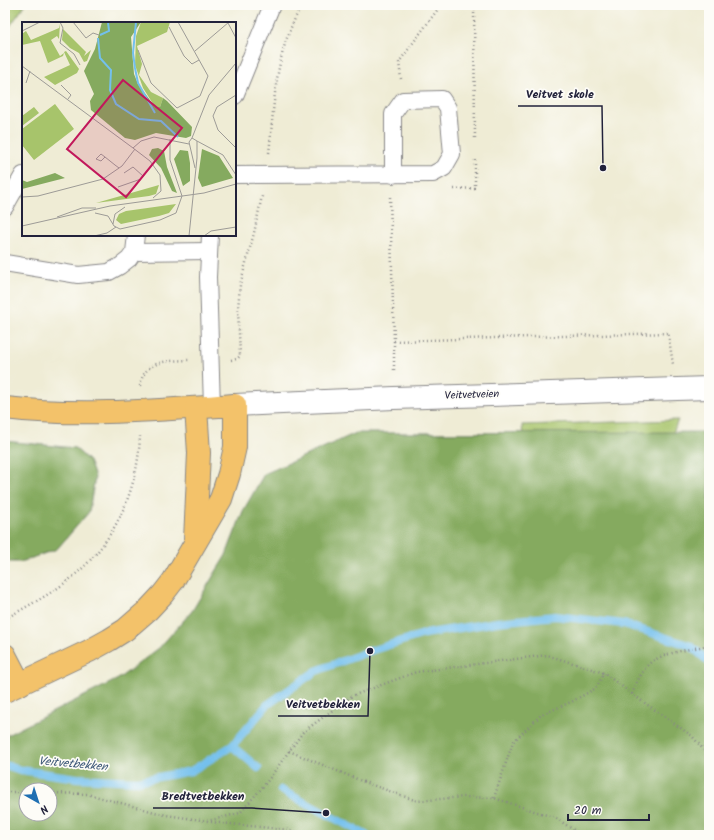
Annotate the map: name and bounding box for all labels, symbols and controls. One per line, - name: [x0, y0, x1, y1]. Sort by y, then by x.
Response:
- inset map: [22, 22, 236, 236]
- callout: Veitvet skole: [518, 82, 602, 106]
- text: Veitvet skole: [526, 85, 594, 104]
- street label: Veitvetveien: [444, 385, 500, 405]
- callout: Veitvetbekken: [278, 692, 368, 716]
- text: Veitvetbekken: [286, 695, 360, 714]
- water label: Veitvetbekken: [38, 752, 110, 777]
- north arrow: [18, 782, 58, 822]
- callout: Bredtvetbekken: [153, 784, 252, 808]
- text: Bredtvetbekken: [162, 787, 245, 806]
- scale bar: [568, 796, 649, 822]
- text: N: [35, 800, 52, 818]
- text: 20 m: [574, 801, 602, 820]

